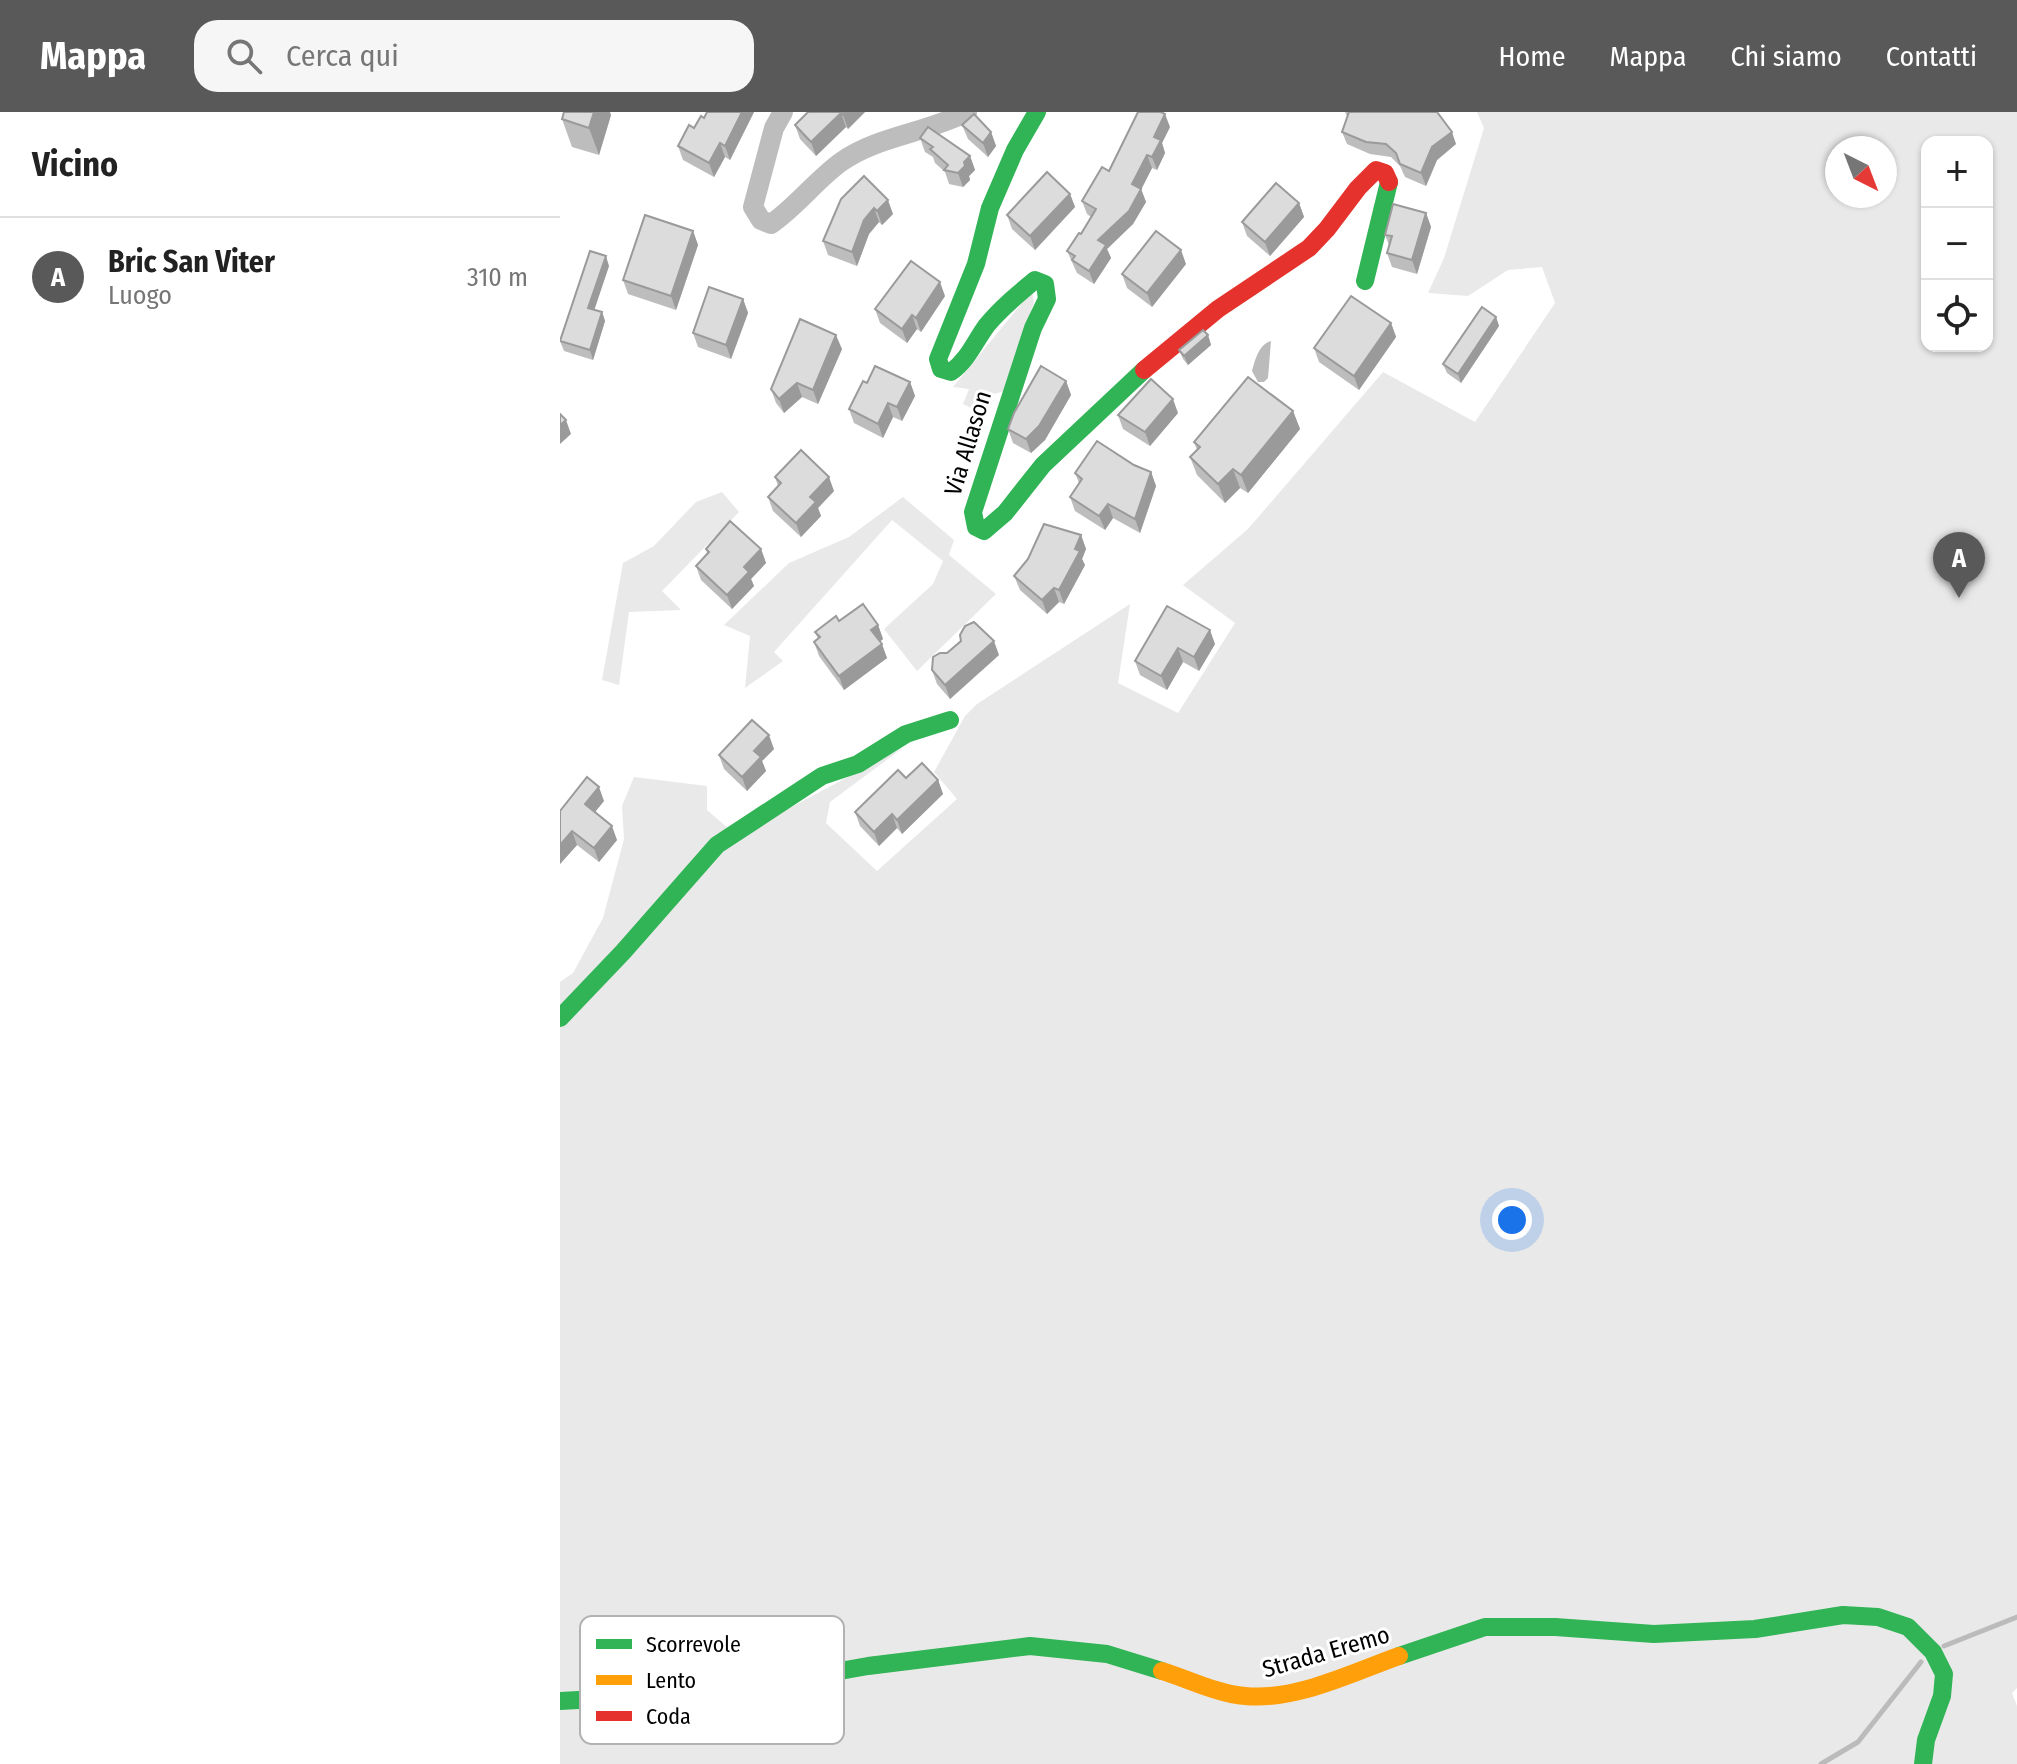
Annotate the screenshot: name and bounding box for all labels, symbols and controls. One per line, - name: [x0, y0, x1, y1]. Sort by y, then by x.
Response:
- search box: [194, 20, 754, 92]
- text: Mappa: [40, 33, 146, 79]
- icon: search: [222, 34, 266, 78]
- text: Cerca qui: [286, 38, 399, 74]
- text: Home: [1499, 40, 1566, 73]
- text: Mappa: [1610, 40, 1686, 73]
- text: Chi siamo: [1730, 40, 1842, 73]
- text: Contatti: [1886, 40, 1977, 73]
- north arrow: [1825, 136, 1897, 208]
- map controls: [1921, 136, 1993, 352]
- button: +: [1921, 136, 1993, 208]
- text: Vicino: [32, 144, 118, 185]
- button: −: [1921, 208, 1993, 280]
- text: Bric San Viter: [108, 244, 275, 280]
- text: A: [51, 262, 65, 293]
- text: 310 m: [467, 262, 528, 293]
- text: Luogo: [108, 280, 172, 311]
- button: locate: [1921, 280, 1993, 352]
- street label: Via Allason: [939, 387, 997, 499]
- pin: A: [1933, 532, 1985, 598]
- your location: [1492, 1200, 1532, 1240]
- legend: [580, 1616, 844, 1744]
- street label: Strada Eremo: [1259, 1620, 1393, 1684]
- text: Scorrevole: [646, 1631, 741, 1658]
- text: Lento: [646, 1667, 696, 1694]
- text: Coda: [646, 1703, 691, 1730]

